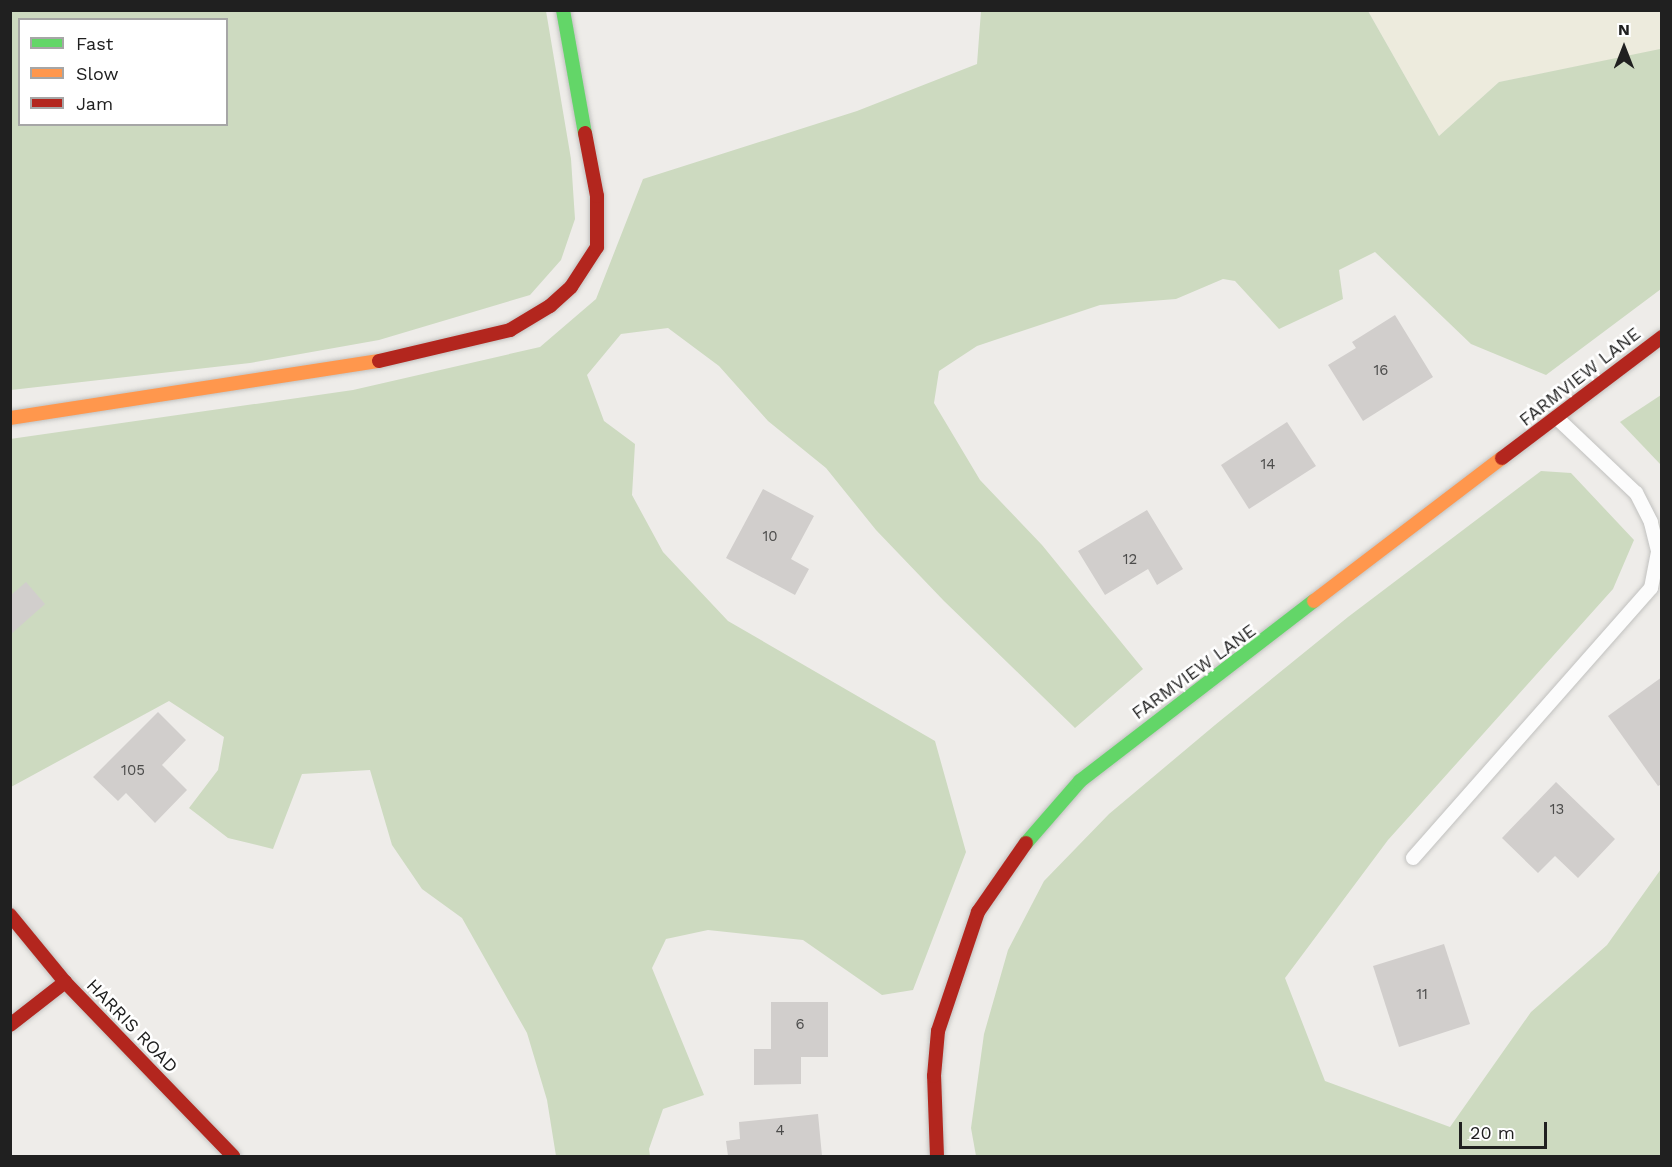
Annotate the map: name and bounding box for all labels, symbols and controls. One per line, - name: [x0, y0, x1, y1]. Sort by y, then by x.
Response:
- legend: [18, 18, 228, 126]
- north arrow: [1594, 18, 1654, 78]
- text: N: [1618, 20, 1630, 39]
- text: Fast: [76, 33, 113, 54]
- text: Slow: [76, 63, 119, 84]
- text: Jam: [76, 93, 113, 114]
- street label: FARMVIEW LANE: [1515, 323, 1645, 431]
- house number: 16: [1374, 362, 1388, 380]
- house number: 14: [1260, 456, 1276, 474]
- house number: 10: [762, 528, 778, 546]
- house number: 12: [1123, 551, 1137, 569]
- street label: FARMVIEW LANE: [1128, 620, 1260, 724]
- house number: 105: [121, 762, 145, 780]
- house number: 13: [1550, 801, 1564, 819]
- street label: HARRIS ROAD: [82, 975, 182, 1077]
- house number: 11: [1416, 986, 1428, 1004]
- house number: 6: [795, 1016, 805, 1034]
- scale bar: [1462, 1110, 1550, 1148]
- house number: 4: [775, 1122, 785, 1140]
- text: 20 m: [1470, 1122, 1515, 1143]

